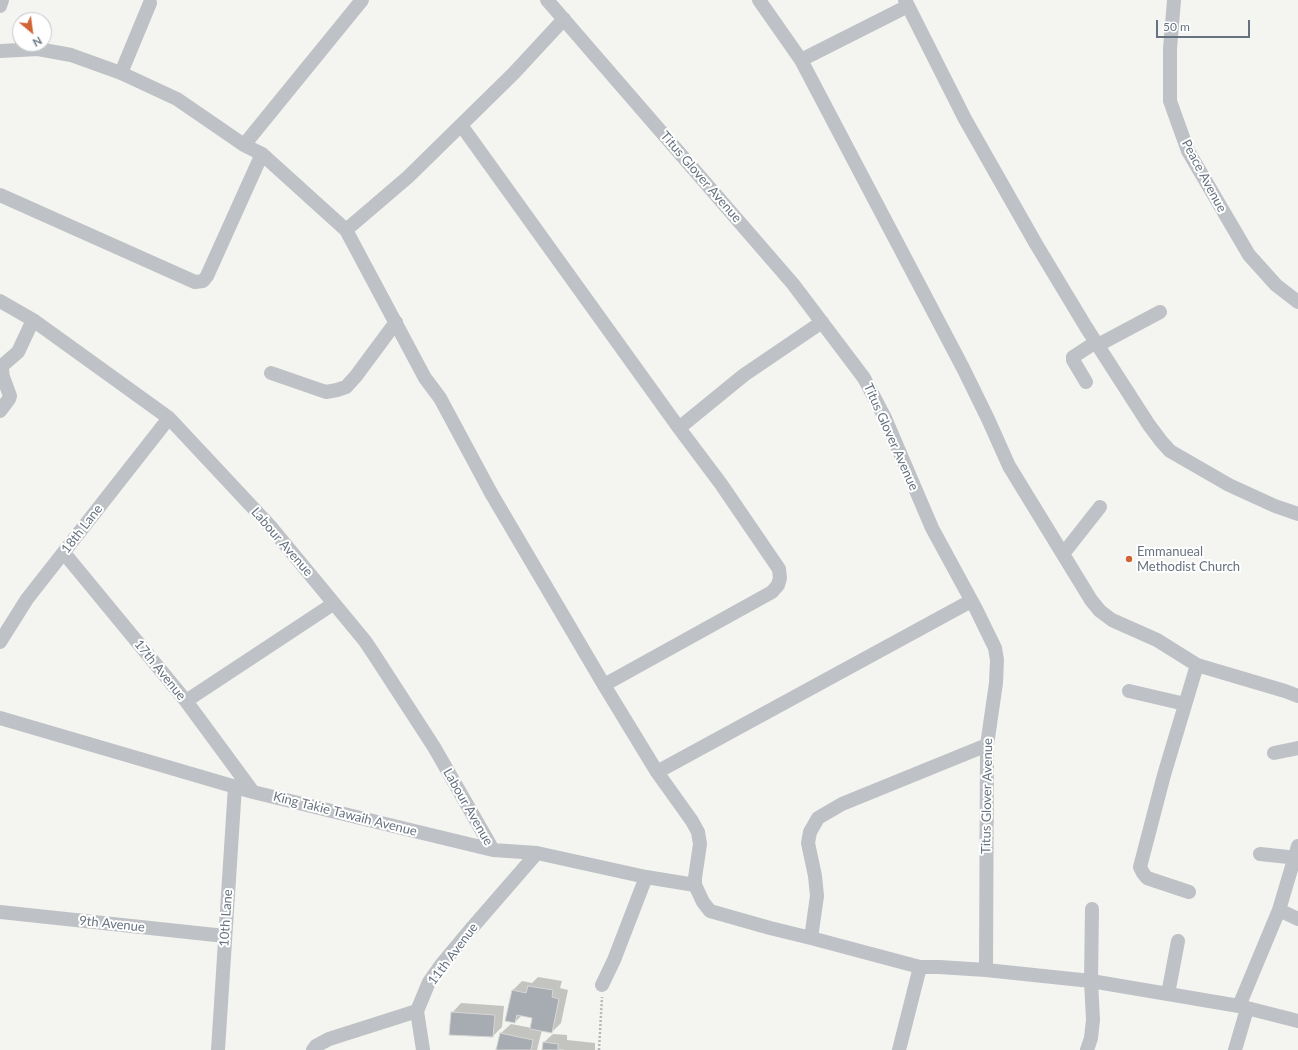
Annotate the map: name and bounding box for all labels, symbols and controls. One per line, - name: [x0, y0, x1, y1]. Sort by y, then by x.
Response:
- north arrow: [12, 12, 52, 52]
- scale bar: [1158, 12, 1252, 38]
- text: 50 m: [1163, 19, 1190, 34]
- text: N: [31, 34, 44, 50]
- street label: Titus Glover Avenue: [657, 128, 745, 226]
- street label: Peace Avenue: [1178, 137, 1230, 215]
- street label: Titus Glover Avenue: [860, 381, 922, 493]
- street label: 18th Lane: [58, 502, 106, 556]
- street label: Labour Avenue: [248, 504, 316, 580]
- place label: Emmanueal Methodist Church: [1137, 544, 1240, 575]
- marker: Emmanueal Methodist Church: [1124, 554, 1134, 564]
- street label: 17th Avenue: [131, 637, 189, 703]
- street label: Titus Glover Avenue: [978, 738, 996, 854]
- street label: Labour Avenue: [440, 766, 496, 848]
- street label: King Takie Tawaih Avenue: [272, 789, 418, 839]
- street label: 10th Lane: [216, 889, 236, 947]
- street label: 9th Avenue: [78, 913, 146, 935]
- street label: 11th Avenue: [425, 920, 481, 988]

